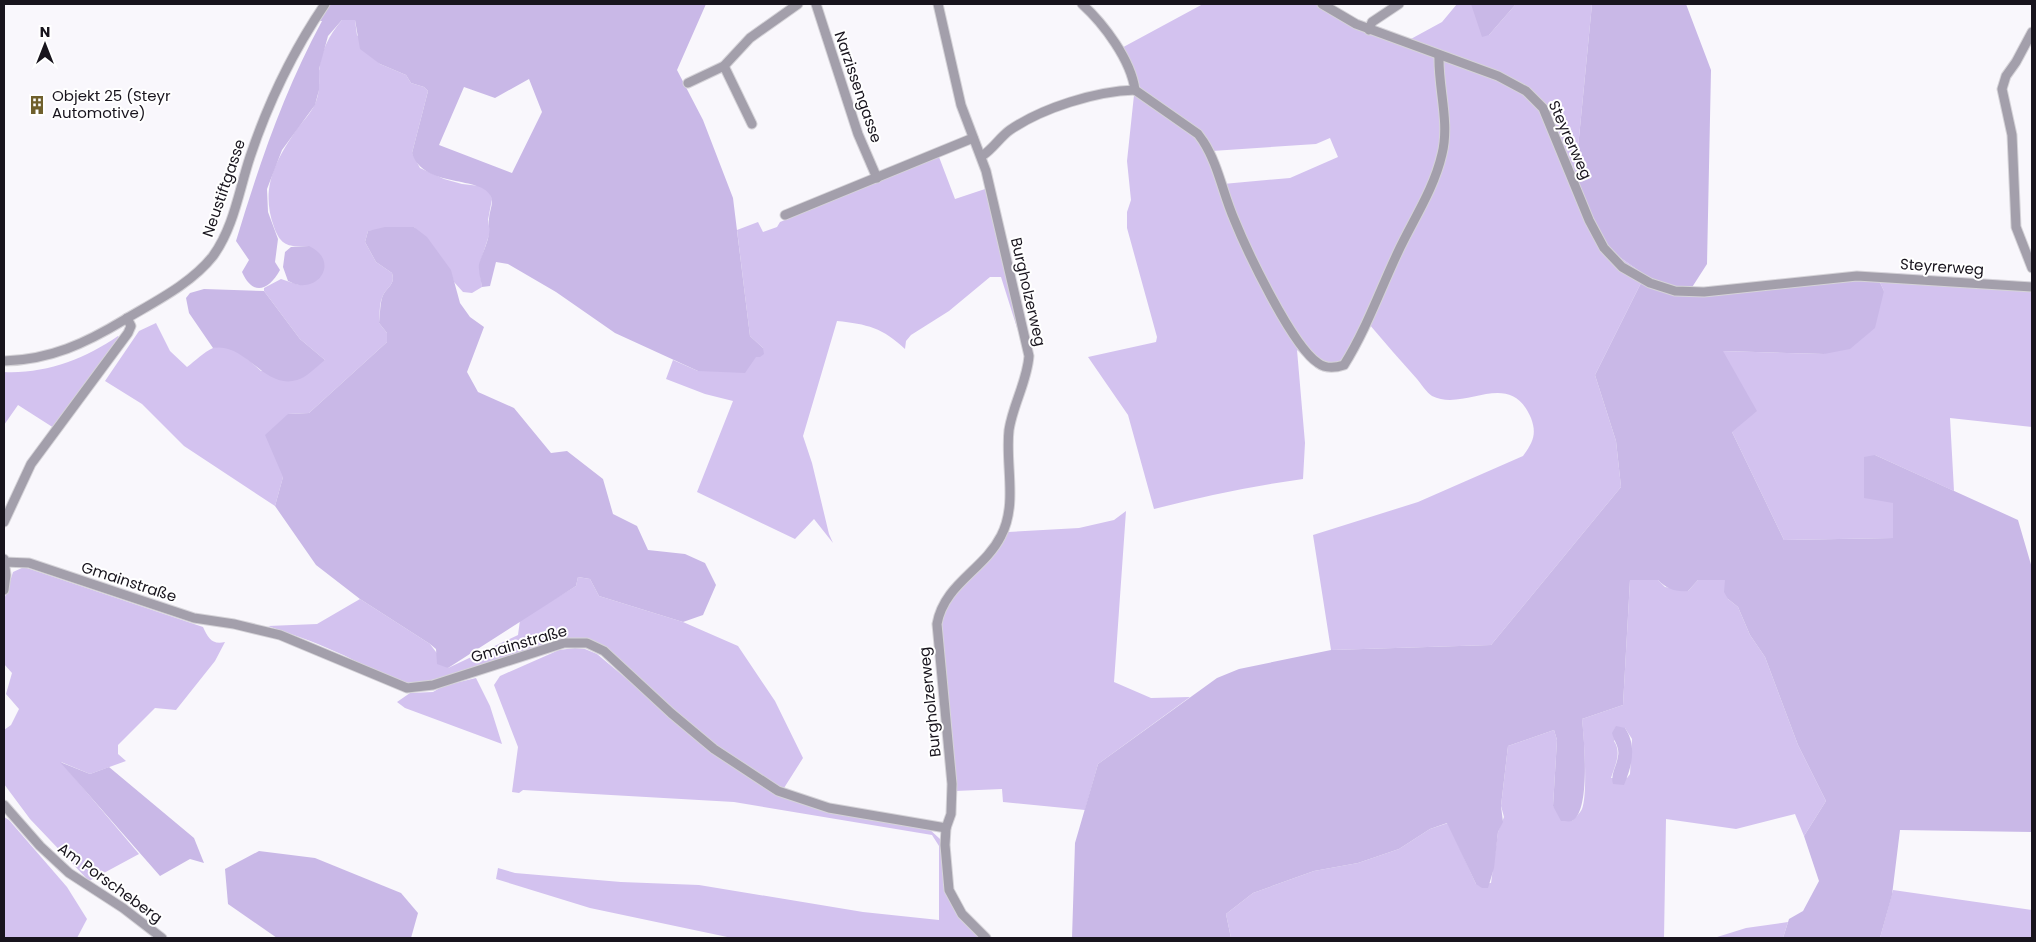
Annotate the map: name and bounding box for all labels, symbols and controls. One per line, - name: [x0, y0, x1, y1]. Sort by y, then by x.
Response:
- north arrow: [20, 20, 70, 70]
- text: N: [40, 22, 50, 42]
- street label: Narzissengasse: [830, 28, 887, 145]
- place label: Objekt 25 (Steyr Automotive): [52, 85, 171, 123]
- building icon: Objekt 25 (Steyr Automotive): [26, 94, 48, 116]
- street label: Steyrerweg: [1544, 97, 1597, 183]
- street label: Neustiftgasse: [197, 136, 250, 240]
- street label: Burgholzerweg: [1006, 236, 1051, 348]
- street label: Steyrerweg: [1899, 253, 1985, 280]
- street label: Gmainstraße: [79, 556, 180, 607]
- street label: Gmainstraße: [468, 620, 569, 667]
- street label: Burgholzerweg: [913, 646, 946, 758]
- street label: Am Porscheberg: [54, 838, 167, 928]

